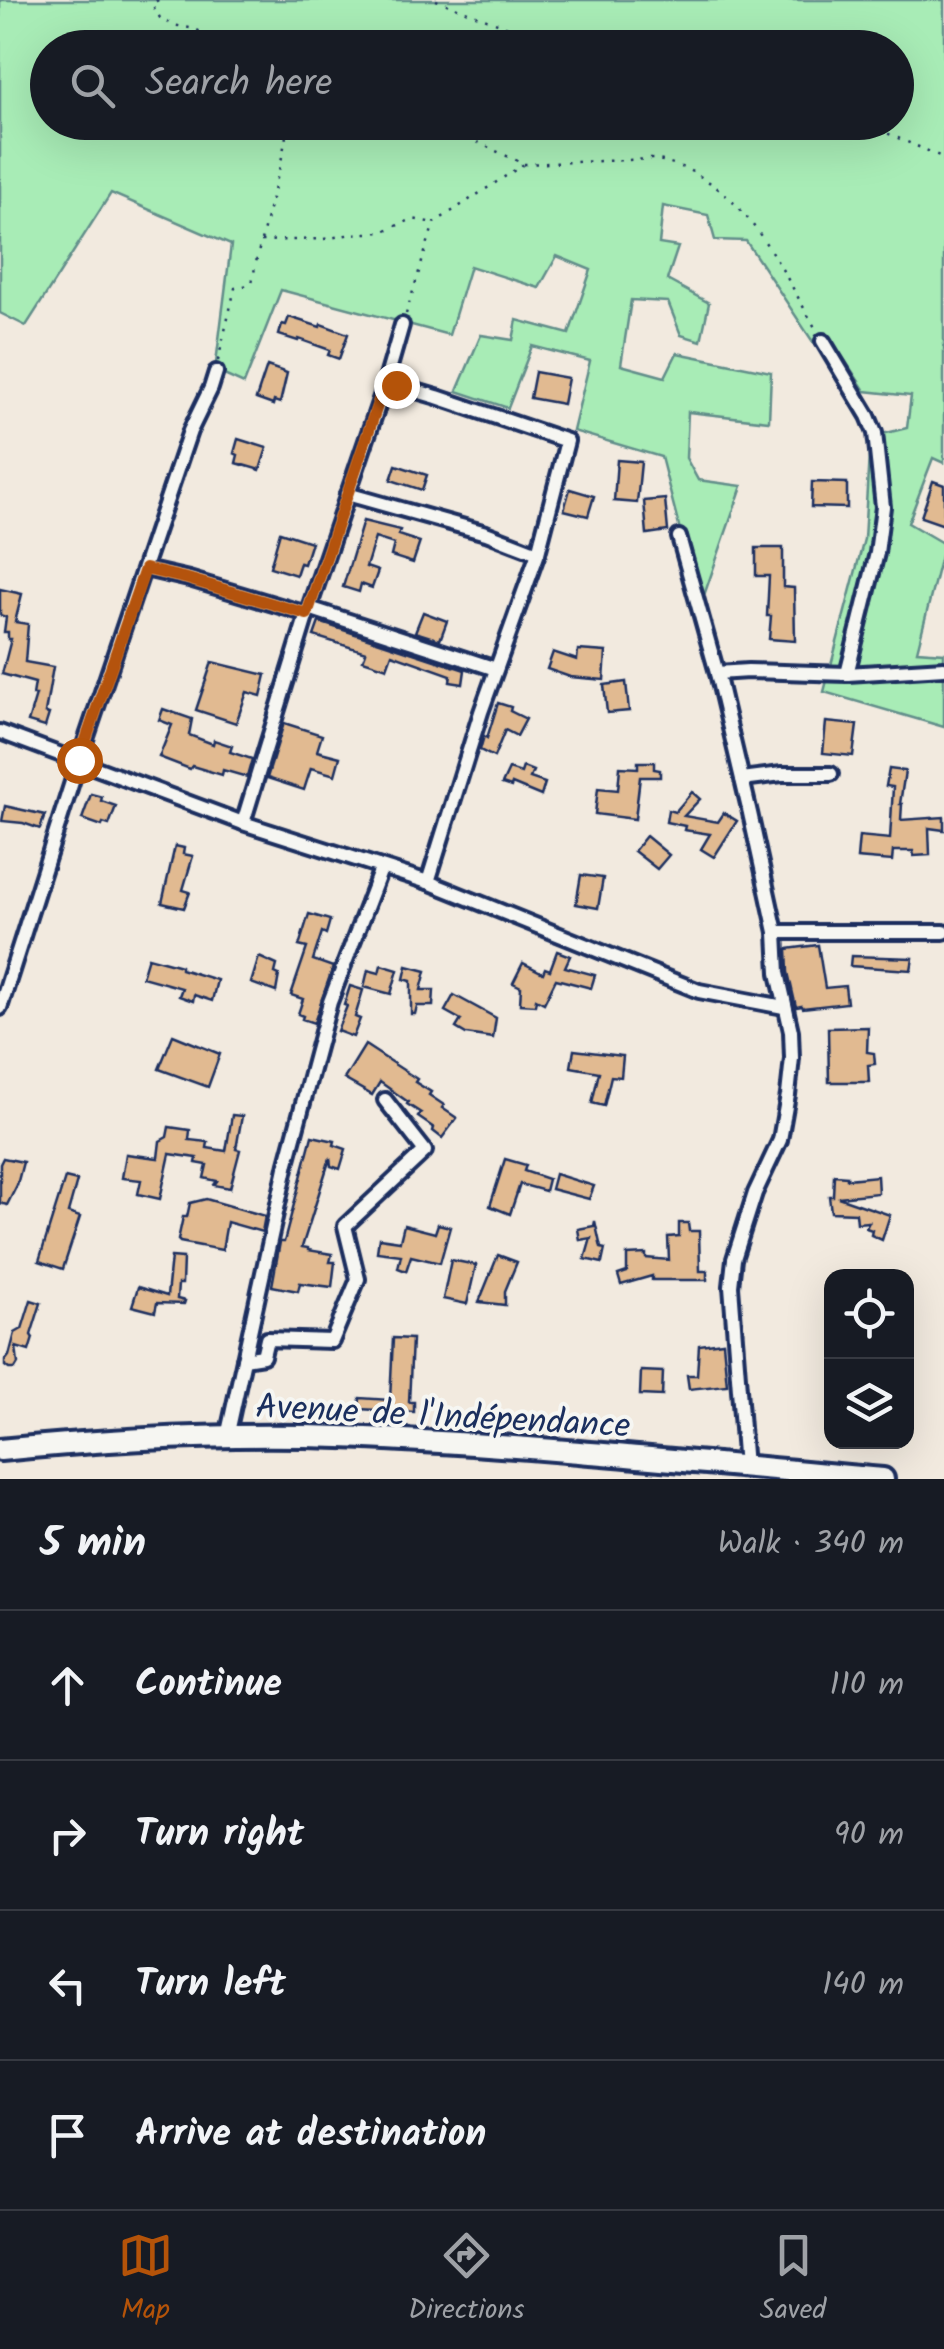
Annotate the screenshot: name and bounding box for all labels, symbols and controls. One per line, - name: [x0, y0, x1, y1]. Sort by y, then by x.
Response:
- search box: [30, 30, 914, 140]
- text: Search here: [145, 55, 332, 115]
- icon: search: [65, 58, 120, 113]
- route end: [374, 363, 420, 409]
- route start: [57, 738, 103, 784]
- map controls: [824, 1269, 914, 1449]
- button: locate: [824, 1269, 914, 1359]
- button: layers: [824, 1359, 914, 1449]
- street label: Avenue de l'Indépendance: [254, 1380, 632, 1456]
- text: 5 min: [40, 1511, 146, 1578]
- text: Walk · 340 m: [718, 1519, 904, 1570]
- text: Continue: [135, 1655, 282, 1715]
- icon: ahead: [40, 1658, 95, 1713]
- text: 110 m: [830, 1660, 904, 1711]
- text: Turn right: [135, 1805, 304, 1865]
- icon: right: [40, 1808, 95, 1863]
- text: 90 m: [834, 1810, 904, 1861]
- text: Turn left: [135, 1955, 286, 2015]
- icon: left: [40, 1958, 95, 2013]
- text: 140 m: [822, 1960, 904, 2011]
- text: Arrive at destination: [135, 2105, 486, 2165]
- icon: arrive: [40, 2108, 95, 2163]
- tab: Map: [118, 2228, 173, 2333]
- tab: Directions: [408, 2228, 524, 2333]
- tab: Saved: [760, 2228, 826, 2333]

